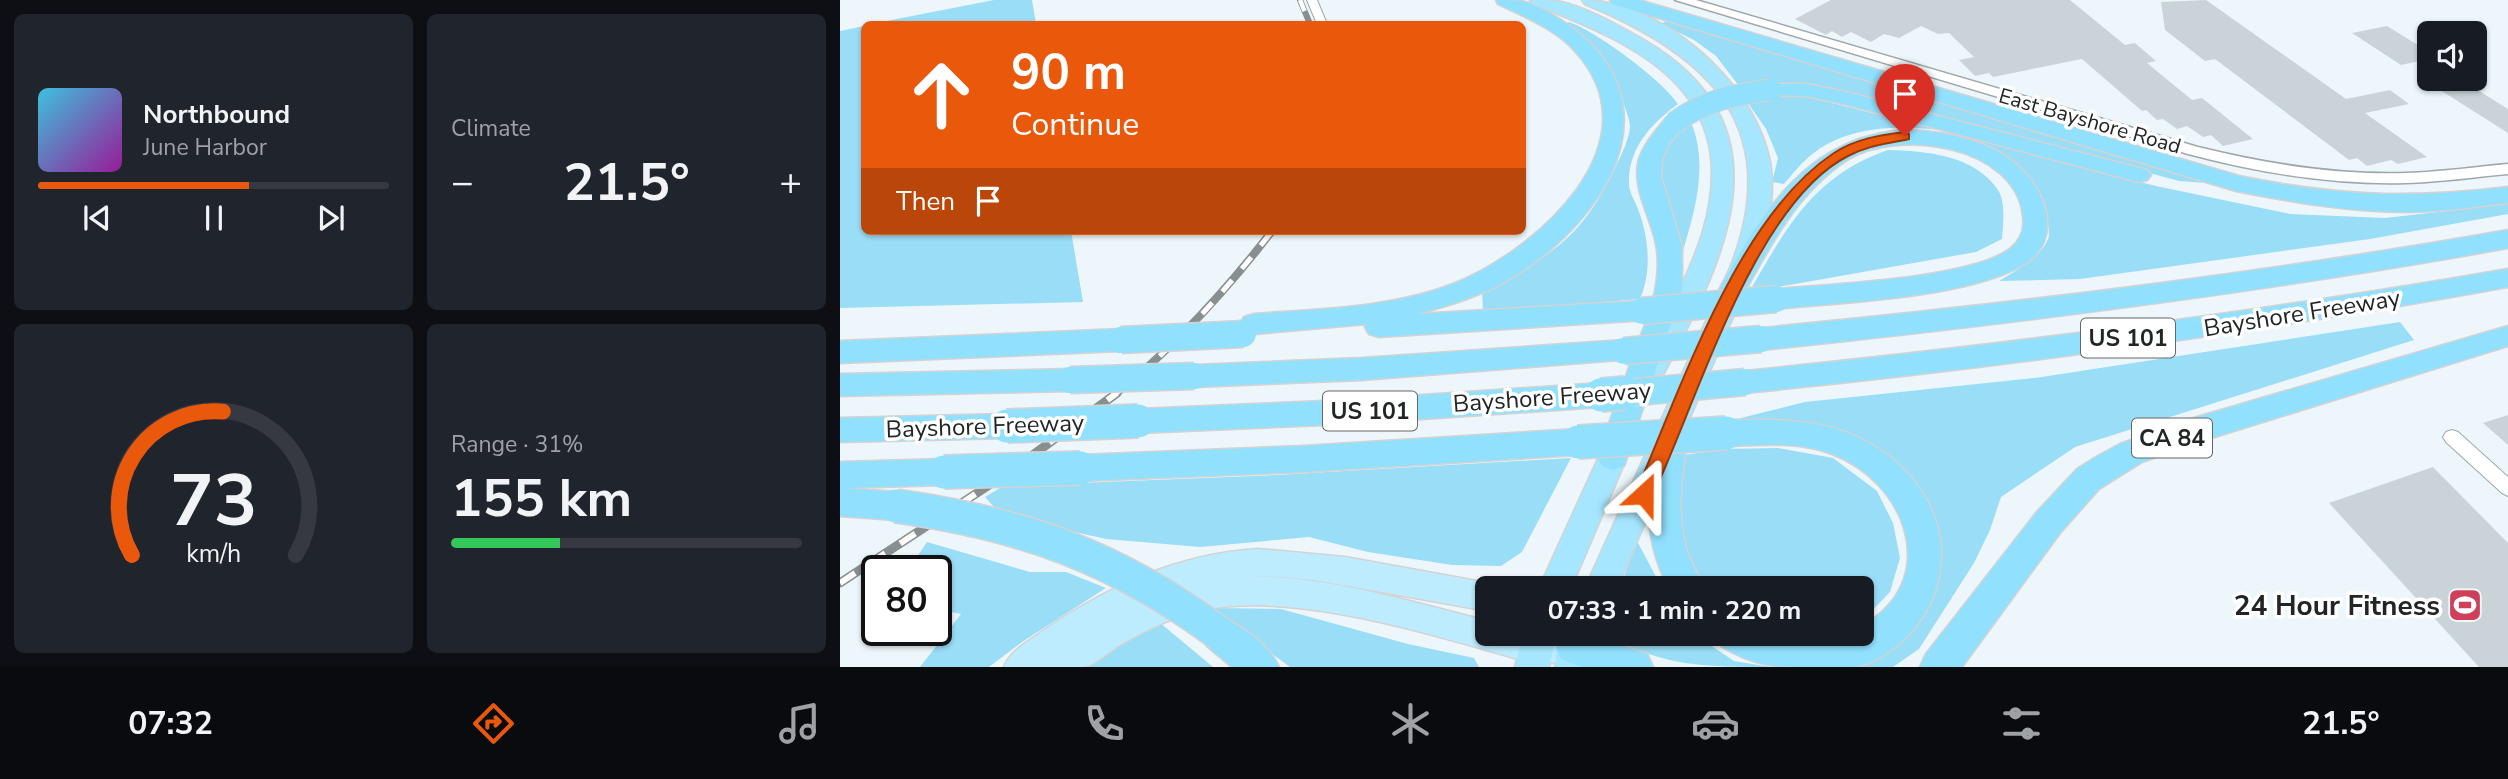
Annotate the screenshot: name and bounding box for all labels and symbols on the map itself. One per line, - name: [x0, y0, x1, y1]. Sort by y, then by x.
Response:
- pin: [1875, 64, 1935, 136]
- street label: East Bayshore Road: [1996, 82, 2184, 160]
- street label: Bayshore Freeway: [2201, 282, 2403, 344]
- road number: US 101: [2081, 318, 2175, 358]
- street label: Bayshore Freeway: [1452, 374, 1653, 420]
- road number: US 101: [1323, 392, 1417, 430]
- street label: Bayshore Freeway: [885, 407, 1085, 445]
- road number: CA 84: [2132, 418, 2212, 458]
- position arrow: [1607, 457, 1681, 531]
- speed limit sign: 80: [861, 555, 952, 646]
- sports icon: 24 Hour Fitness: [2446, 586, 2484, 624]
- place label: 24 Hour Fitness: [2234, 587, 2440, 625]

